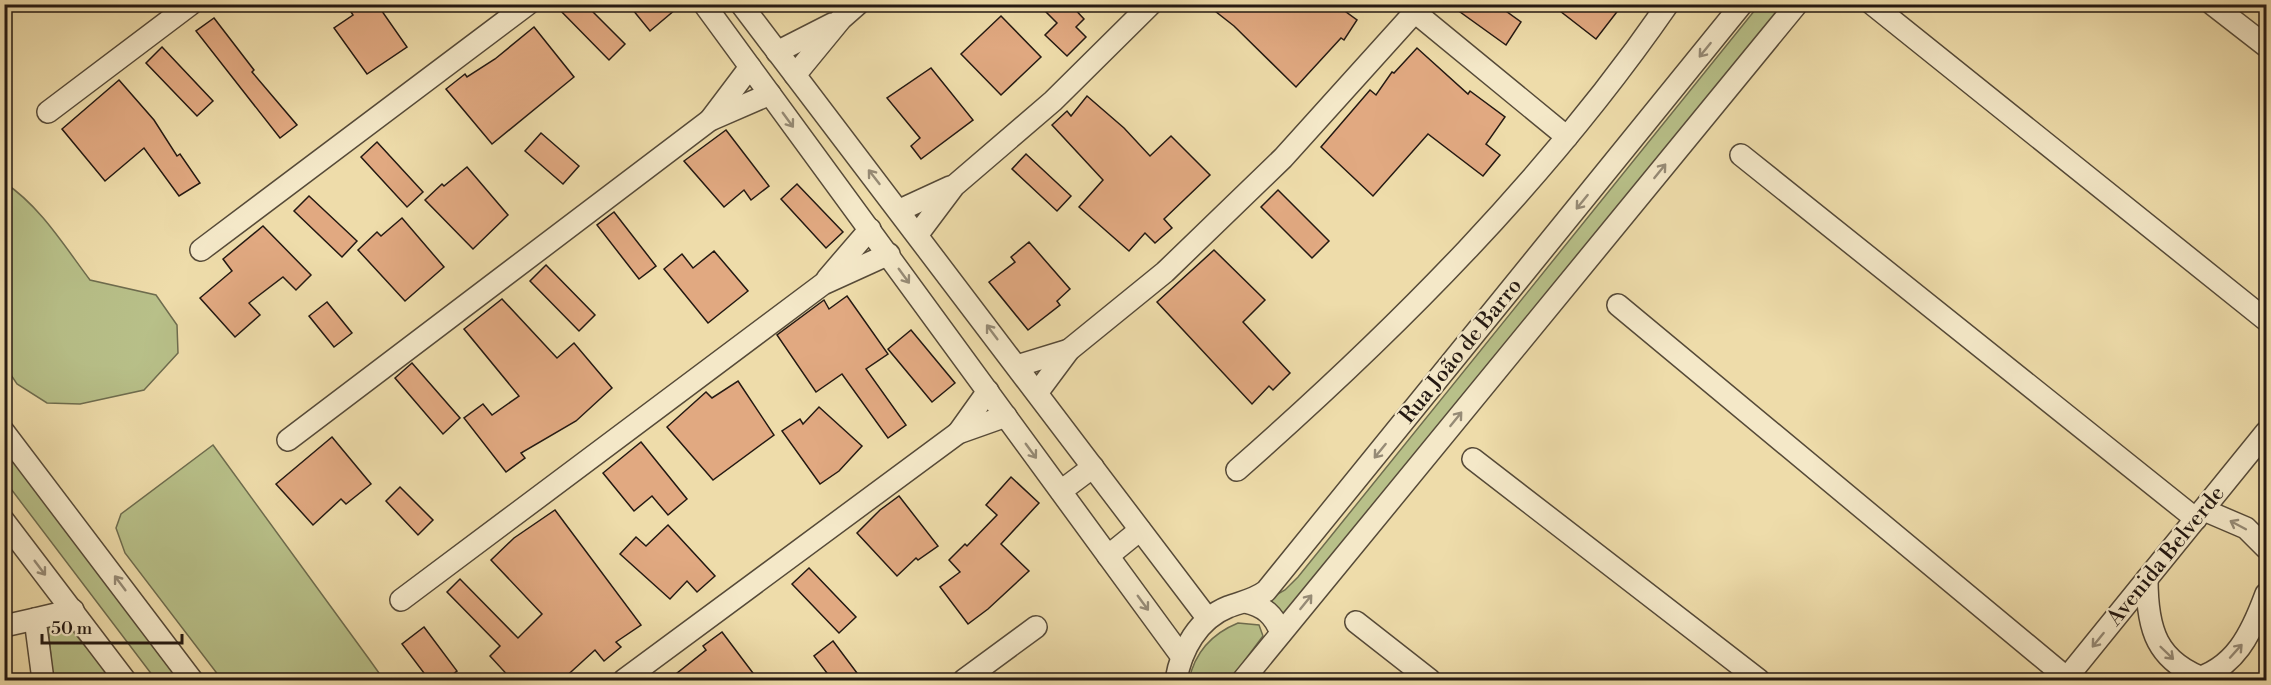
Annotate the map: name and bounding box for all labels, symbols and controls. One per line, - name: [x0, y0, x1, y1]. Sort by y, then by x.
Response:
- one-way arrow: [1698, 42, 1712, 57]
- one-way arrow: [782, 111, 794, 127]
- one-way arrow: [1653, 164, 1667, 179]
- one-way arrow: [867, 169, 880, 185]
- one-way arrow: [1576, 194, 1589, 210]
- one-way arrow: [898, 268, 910, 284]
- street label: Rua João de Barro: [1394, 273, 1528, 429]
- one-way arrow: [985, 325, 998, 341]
- one-way arrow: [1449, 412, 1463, 427]
- one-way arrow: [1025, 442, 1037, 458]
- one-way arrow: [1373, 443, 1387, 458]
- street label: Avenida Belverde: [2101, 481, 2231, 632]
- one-way arrow: [2230, 518, 2248, 530]
- one-way arrow: [34, 559, 46, 575]
- one-way arrow: [113, 576, 126, 592]
- one-way arrow: [1299, 594, 1312, 610]
- one-way arrow: [1136, 595, 1149, 611]
- scale bar: [42, 607, 182, 645]
- text: 50 m: [51, 617, 93, 640]
- one-way arrow: [2091, 632, 2104, 648]
- one-way arrow: [2229, 644, 2243, 659]
- one-way arrow: [2159, 646, 2174, 660]

